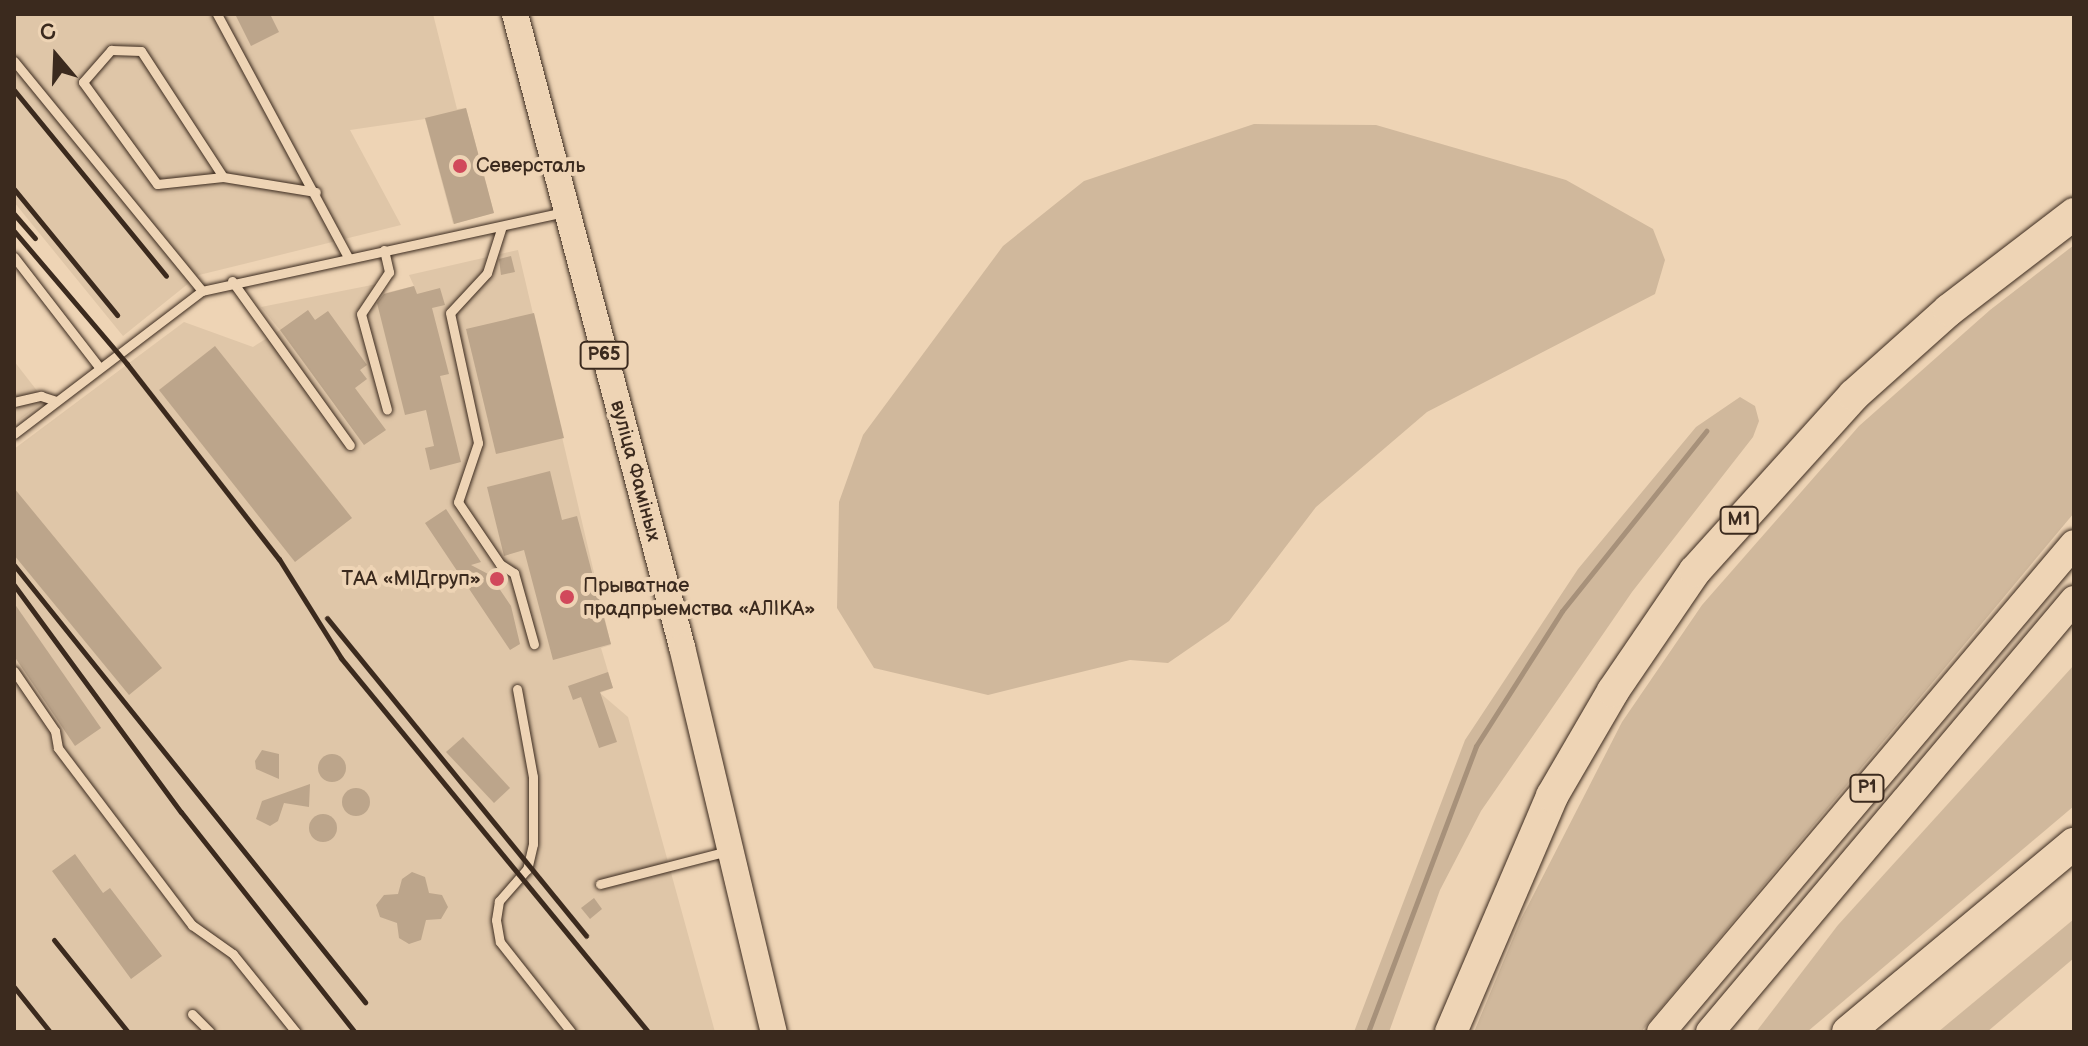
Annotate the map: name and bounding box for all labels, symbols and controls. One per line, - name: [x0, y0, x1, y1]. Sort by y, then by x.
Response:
- north arrow: [16, 16, 96, 96]
- text: С: [36, 18, 60, 48]
- place label: Северсталь: [476, 154, 585, 178]
- marker: Северсталь: [451, 157, 469, 175]
- road number: Р65: [578, 341, 630, 369]
- street label: вуліца Фаміных: [605, 398, 665, 544]
- road number: М1: [1719, 506, 1759, 534]
- place label: ТАА «МІДгруп»: [342, 567, 481, 591]
- marker: ТАА «МІДгруп»: [488, 570, 506, 588]
- place label: Прыватнае прадпрыемства «АЛІКА»: [583, 574, 815, 621]
- marker: Прыватнае прадпрыемства «АЛІКА»: [558, 588, 576, 606]
- road number: Р1: [1849, 774, 1885, 802]

